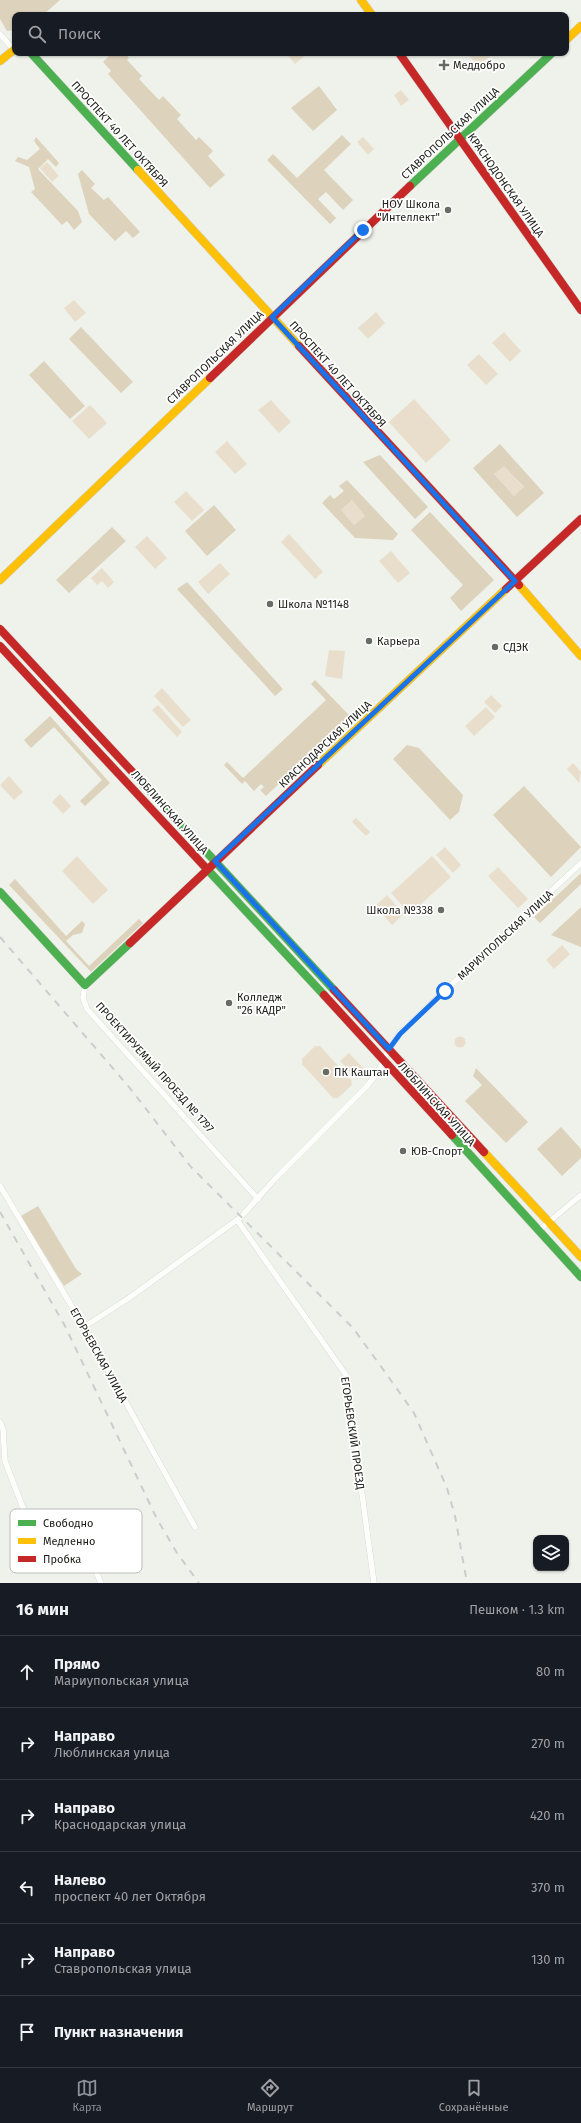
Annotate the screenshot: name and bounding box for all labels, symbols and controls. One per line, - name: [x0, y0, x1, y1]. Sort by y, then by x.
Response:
- search box: [12, 12, 569, 56]
- icon: search: [26, 23, 48, 45]
- text: Поиск: [58, 25, 101, 43]
- marker: Меддобро: [438, 59, 450, 71]
- place label: Меддобро: [453, 59, 506, 72]
- street label: ПРОСПЕКТ 40 ЛЕТ ОКТЯБРЯ: [69, 79, 171, 190]
- street label: СТАВРОПОЛЬСКАЯ УЛИЦА: [399, 84, 503, 182]
- street label: КРАСНОДОНСКАЯ УЛИЦА: [465, 131, 547, 240]
- place label: НОУ Школа "Интеллект": [377, 198, 440, 224]
- marker: НОУ Школа "Интеллект": [443, 205, 453, 215]
- route end: [354, 221, 372, 239]
- street label: СТАВРОПОЛЬСКАЯ УЛИЦА: [164, 307, 267, 407]
- street label: ПРОСПЕКТ 40 ЛЕТ ОКТЯБРЯ: [287, 319, 389, 430]
- place label: Школа №1148: [278, 598, 349, 611]
- marker: Школа №1148: [265, 599, 275, 609]
- place label: Карьера: [377, 635, 420, 648]
- marker: Карьера: [364, 636, 374, 646]
- place label: СДЭК: [503, 641, 529, 654]
- marker: СДЭК: [490, 642, 500, 652]
- street label: КРАСНОДАРСКАЯ УЛИЦА: [276, 698, 375, 791]
- street label: ЛЮБЛИНСКАЯ УЛИЦА: [129, 768, 211, 857]
- street label: МАРИУПОЛЬСКАЯ УЛИЦА: [455, 887, 556, 983]
- place label: Школа №338: [366, 904, 433, 917]
- marker: Школа №338: [436, 905, 446, 915]
- route start: [436, 982, 454, 1000]
- place label: Колледж "26 КАДР": [237, 991, 286, 1017]
- marker: Колледж "26 КАДР": [224, 998, 234, 1008]
- street label: ПРОЕКТИРУЕМЫЙ ПРОЕЗД № 1797: [93, 1000, 217, 1135]
- street label: ЛЮБЛИНСКАЯ УЛИЦА: [396, 1060, 478, 1149]
- place label: ПК Каштан: [334, 1066, 389, 1079]
- marker: ПК Каштан: [321, 1067, 331, 1077]
- place label: ЮВ-Спорт: [411, 1145, 462, 1158]
- marker: ЮВ-Спорт: [398, 1146, 408, 1156]
- street label: ЕГОРЬЕВСКАЯ УЛИЦА: [67, 1306, 130, 1405]
- street label: ЕГОРЬЕВСКИЙ ПРОЕЗД: [338, 1376, 367, 1491]
- legend: [10, 1509, 142, 1573]
- text: Свободно: [43, 1517, 93, 1530]
- text: Медленно: [43, 1535, 95, 1548]
- map controls: [533, 1535, 569, 1571]
- button: layers: [533, 1535, 569, 1571]
- text: Пробка: [43, 1553, 81, 1566]
- text: 16 мин: [16, 1599, 69, 1620]
- text: Пешком · 1.3 km: [469, 1602, 565, 1617]
- text: Прямо: [54, 1655, 100, 1673]
- icon: ahead: [16, 1661, 38, 1683]
- text: 80 m: [536, 1664, 565, 1679]
- text: Мариупольская улица: [54, 1673, 189, 1688]
- text: Направо: [54, 1727, 115, 1745]
- icon: right: [16, 1733, 38, 1755]
- text: 270 m: [531, 1736, 565, 1751]
- text: Люблинская улица: [54, 1745, 170, 1760]
- text: Направо: [54, 1799, 115, 1817]
- icon: right: [16, 1805, 38, 1827]
- text: 420 m: [530, 1808, 565, 1823]
- text: Краснодарская улица: [54, 1817, 186, 1832]
- text: Налево: [54, 1871, 106, 1889]
- icon: left: [16, 1877, 38, 1899]
- text: 370 m: [531, 1880, 565, 1895]
- text: проспект 40 лет Октября: [54, 1889, 206, 1904]
- text: Направо: [54, 1943, 115, 1961]
- icon: right: [16, 1949, 38, 1971]
- text: 130 m: [531, 1952, 565, 1967]
- text: Ставропольская улица: [54, 1961, 192, 1976]
- icon: arrive: [16, 2021, 38, 2043]
- text: Пункт назначения: [54, 2023, 183, 2041]
- tab: Карта: [73, 2077, 102, 2114]
- tab: Маршрут: [247, 2077, 294, 2114]
- tab: Сохранённые: [439, 2077, 508, 2114]

